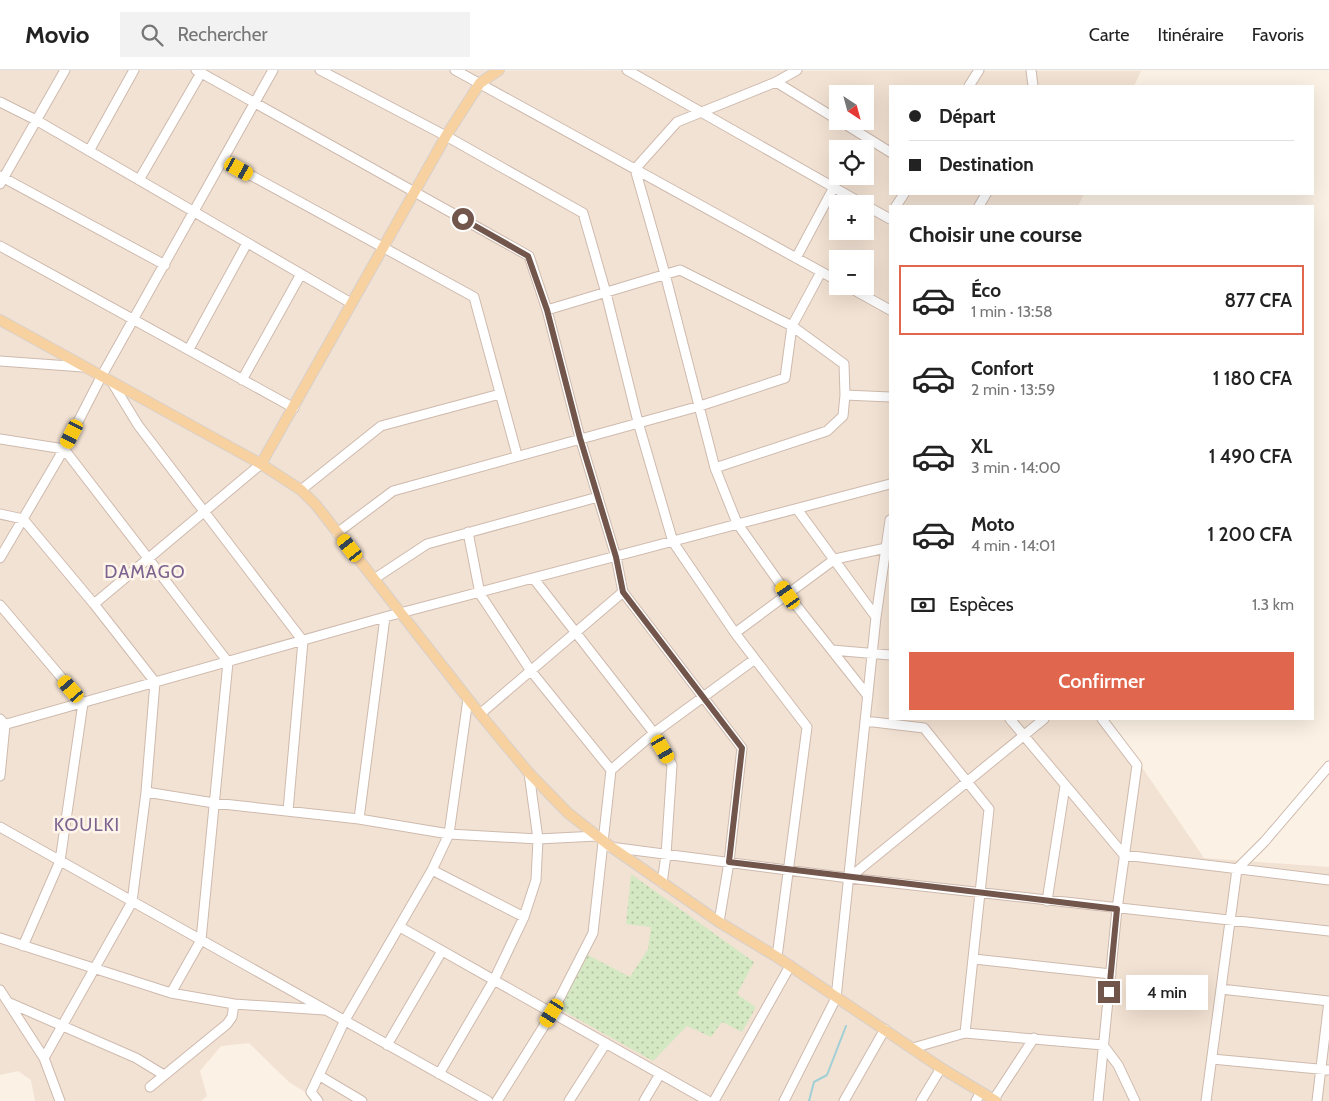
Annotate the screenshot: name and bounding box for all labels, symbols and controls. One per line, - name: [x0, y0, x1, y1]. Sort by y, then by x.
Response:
- search box: [120, 12, 470, 57]
- text: Movio: [25, 20, 90, 49]
- icon: search: [138, 21, 166, 49]
- text: Rechercher: [178, 23, 267, 46]
- text: Carte: [1089, 24, 1129, 46]
- text: Itinéraire: [1157, 24, 1224, 46]
- text: Favoris: [1252, 24, 1304, 46]
- north arrow: [829, 85, 874, 130]
- map controls: [829, 85, 874, 295]
- text: Départ: [939, 105, 996, 128]
- button: locate: [829, 140, 874, 185]
- text: Destination: [939, 153, 1034, 176]
- car: [222, 155, 255, 183]
- button: +: [829, 195, 874, 240]
- route start: [452, 208, 474, 230]
- text: Choisir une course: [909, 221, 1082, 248]
- button: −: [829, 250, 874, 295]
- icon: car: [911, 278, 956, 323]
- text: Éco: [971, 279, 1001, 302]
- text: 877 CFA: [1225, 289, 1292, 312]
- text: 1 min · 13:58: [971, 302, 1053, 321]
- icon: car: [911, 356, 956, 401]
- text: Confort: [971, 357, 1034, 380]
- text: 1 180 CFA: [1213, 367, 1292, 390]
- text: 2 min · 13:59: [971, 380, 1055, 399]
- car: [58, 417, 85, 451]
- icon: car: [911, 434, 956, 479]
- text: XL: [971, 435, 992, 458]
- text: 1 490 CFA: [1209, 445, 1292, 468]
- text: 3 min · 14:00: [971, 458, 1061, 477]
- icon: car: [911, 512, 956, 557]
- text: Moto: [971, 513, 1015, 536]
- text: 1 200 CFA: [1208, 523, 1292, 546]
- car: [334, 532, 365, 564]
- text: 4 min · 14:01: [971, 536, 1055, 555]
- district label: DAMAGO: [104, 561, 186, 583]
- car: [773, 578, 802, 612]
- icon: cash: [909, 591, 937, 619]
- text: Espèces: [949, 593, 1014, 616]
- text: 1.3 km: [1252, 595, 1294, 614]
- button: Confirmer: [909, 652, 1294, 710]
- car: [55, 673, 86, 705]
- car: [649, 732, 676, 766]
- district label: KOULKI: [54, 814, 120, 836]
- callout: 4 min: [1126, 974, 1209, 1010]
- route end: [1098, 981, 1120, 1003]
- text: 4 min: [1147, 983, 1187, 1002]
- car: [537, 996, 566, 1030]

